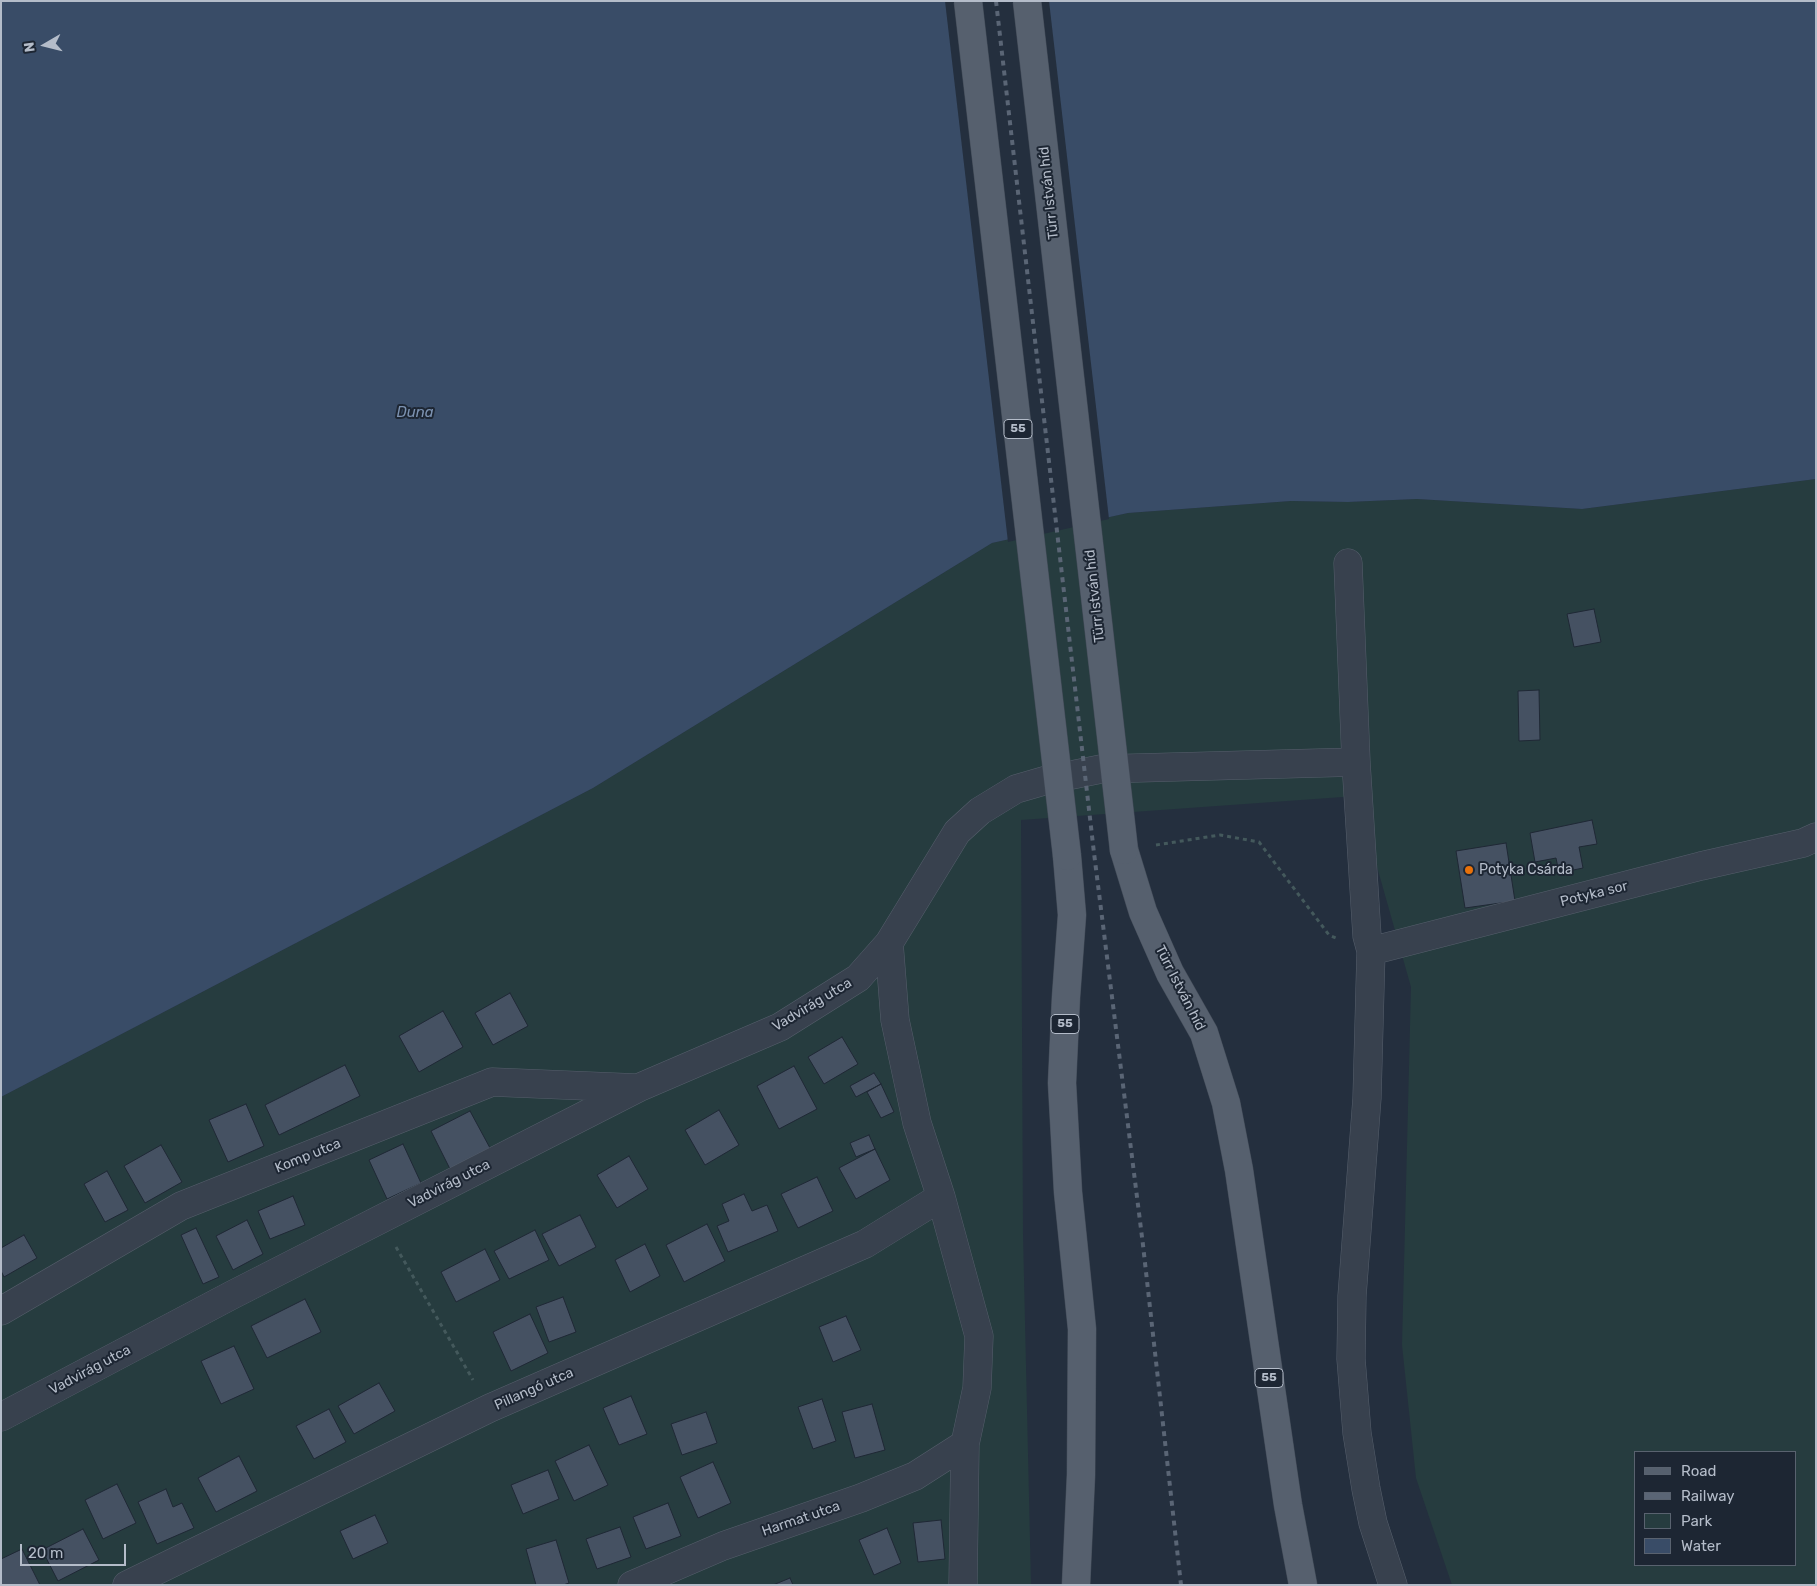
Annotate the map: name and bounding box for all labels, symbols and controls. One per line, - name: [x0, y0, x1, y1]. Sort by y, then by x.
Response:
- north arrow: [20, 20, 70, 70]
- text: N: [21, 41, 39, 53]
- street label: Türr István híd: [1036, 146, 1062, 240]
- water label: Duna: [396, 404, 434, 422]
- road number: 55: [1004, 419, 1032, 438]
- street label: Türr István híd: [1082, 549, 1108, 643]
- place label: Potyka Csárda: [1479, 862, 1573, 878]
- marker: Potyka Csárda: [1463, 864, 1475, 876]
- street label: Potyka sor: [1559, 878, 1629, 910]
- street label: Türr István híd: [1151, 943, 1209, 1033]
- street label: Vadvirág utca: [769, 975, 855, 1035]
- road number: 55: [1051, 1014, 1079, 1034]
- street label: Komp utca: [273, 1135, 343, 1177]
- street label: Vadvirág utca: [405, 1156, 493, 1212]
- street label: Vadvirág utca: [46, 1342, 134, 1398]
- street label: Pillangó utca: [492, 1364, 576, 1414]
- road number: 55: [1255, 1369, 1283, 1388]
- legend: [1634, 1451, 1797, 1566]
- text: Road: [1681, 1462, 1717, 1480]
- text: Railway: [1681, 1487, 1735, 1505]
- street label: Harmat utca: [760, 1498, 842, 1540]
- text: Park: [1681, 1512, 1712, 1530]
- scale bar: [22, 1534, 129, 1566]
- text: Water: [1681, 1537, 1721, 1555]
- text: 20 m: [28, 1544, 63, 1562]

